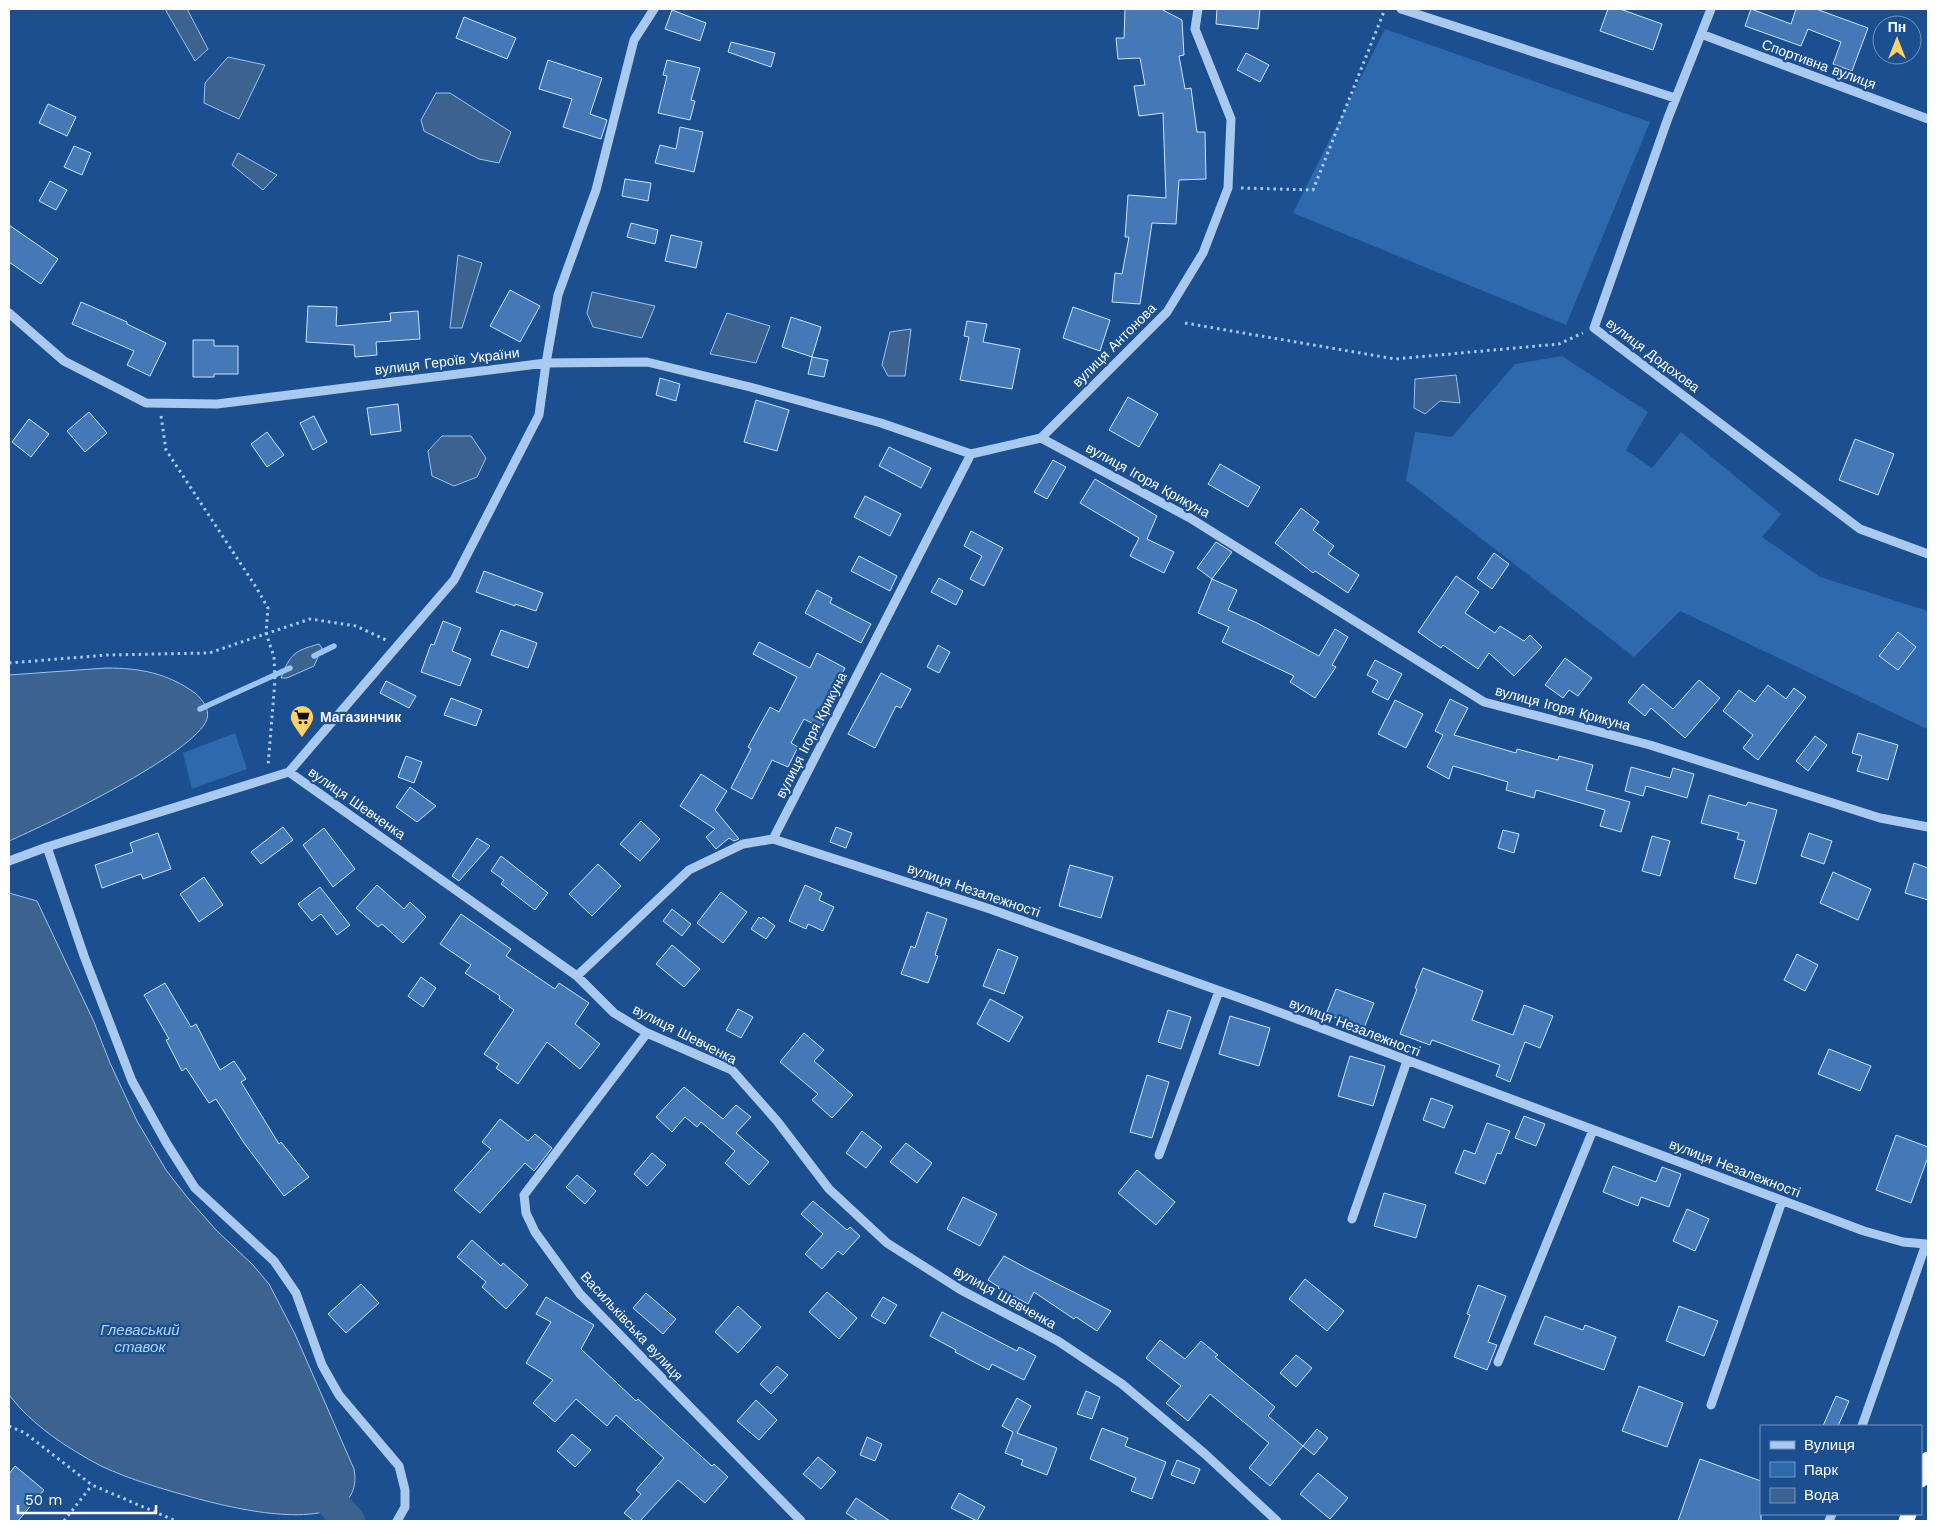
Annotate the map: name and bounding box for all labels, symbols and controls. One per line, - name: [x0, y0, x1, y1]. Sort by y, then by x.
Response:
- north arrow: [1872, 15, 1922, 65]
- text: Пн: [1888, 19, 1906, 35]
- street label: Спортивна вулиця: [1760, 36, 1878, 92]
- street label: вулиця Антонова: [1069, 300, 1159, 390]
- street label: вулиця Додохова: [1603, 315, 1703, 395]
- street label: вулиця Героїв України: [374, 344, 520, 378]
- street label: вулиця Ігоря Крикуна: [1083, 439, 1213, 521]
- street label: вулиця Ігоря Крикуна: [772, 669, 850, 801]
- street label: вулиця Ігоря Крикуна: [1494, 682, 1633, 734]
- supermarket icon: Магазинчик: [289, 704, 315, 738]
- place label: Магазинчик: [320, 709, 402, 725]
- street label: вулиця Шевченка: [305, 764, 409, 843]
- street label: вулиця Незалежності: [906, 860, 1042, 920]
- street label: вулиця Незалежності: [1287, 995, 1423, 1059]
- street label: вулиця Шевченка: [630, 1001, 740, 1067]
- street label: вулиця Незалежності: [1667, 1136, 1803, 1200]
- street label: вулиця Шевченка: [951, 1262, 1059, 1332]
- street label: Васильківська вулиця: [578, 1268, 686, 1384]
- water label: Глеваський ставок: [100, 1321, 180, 1356]
- legend: [1760, 1425, 1922, 1515]
- text: Вулиця: [1804, 1436, 1855, 1454]
- text: Парк: [1804, 1461, 1838, 1479]
- scale bar: [18, 1482, 155, 1514]
- text: Вода: [1804, 1486, 1840, 1504]
- text: 50 m: [25, 1491, 62, 1509]

